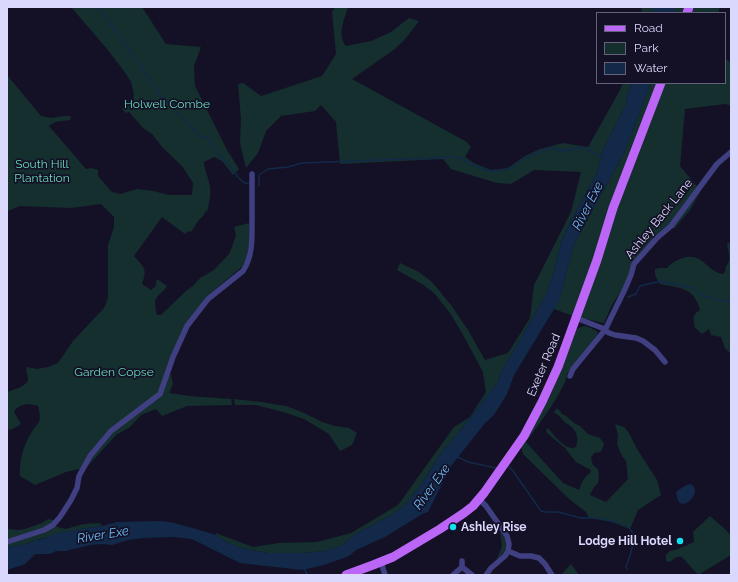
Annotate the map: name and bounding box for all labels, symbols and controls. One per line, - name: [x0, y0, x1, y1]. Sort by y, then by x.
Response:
- legend: [596, 12, 726, 84]
- text: Road: [634, 21, 663, 35]
- text: Park: [634, 41, 659, 55]
- text: Water: [634, 61, 668, 75]
- park label: Holwell Combe: [124, 97, 210, 111]
- park label: South Hill Plantation: [14, 157, 70, 185]
- street label: Ashley Back Lane: [622, 176, 696, 262]
- water label: River Exe: [569, 179, 607, 233]
- street label: Exeter Road: [524, 331, 564, 399]
- park label: Garden Copse: [74, 365, 154, 379]
- water label: River Exe: [410, 461, 454, 513]
- place label: Ashley Rise: [461, 520, 527, 534]
- marker: Ashley Rise: [448, 522, 458, 532]
- water label: River Exe: [76, 523, 130, 547]
- place label: Lodge Hill Hotel: [578, 534, 672, 548]
- marker: Lodge Hill Hotel: [675, 536, 685, 546]

